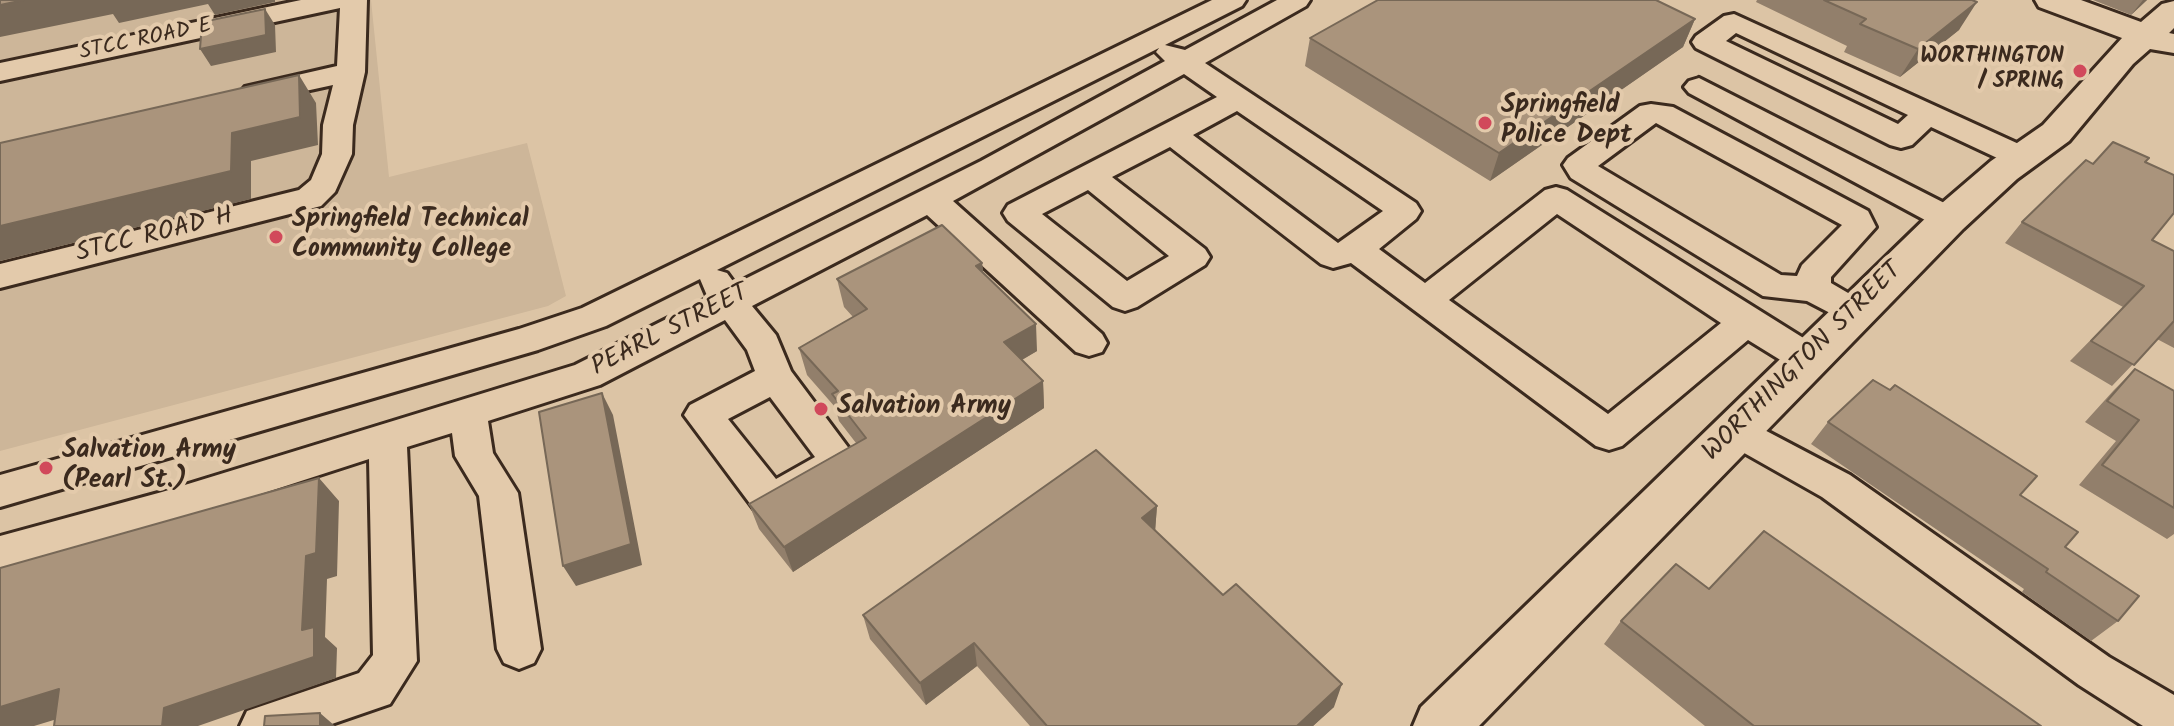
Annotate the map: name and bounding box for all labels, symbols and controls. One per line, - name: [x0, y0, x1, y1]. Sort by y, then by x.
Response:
- street label: STCC ROAD E: [78, 14, 214, 68]
- place label: WORTHINGTON / SPRING: [1920, 45, 2064, 96]
- marker: WORTHINGTON / SPRING: [2071, 62, 2089, 80]
- place label: Springfield Police Dept: [1501, 92, 1632, 154]
- marker: Springfield Police Dept: [1476, 114, 1494, 132]
- street label: STCC ROAD H: [73, 202, 237, 272]
- place label: Springfield Technical Community College: [292, 206, 529, 268]
- marker: Springfield Technical Community College: [267, 228, 285, 246]
- street label: WORTHINGTON STREET: [1698, 257, 1910, 469]
- street label: PEARL STREET: [587, 279, 755, 385]
- place label: Salvation Army: [837, 393, 1011, 425]
- marker: Salvation Army: [812, 400, 830, 418]
- place label: Salvation Army (Pearl St.): [62, 437, 236, 498]
- marker: Salvation Army (Pearl St.): [37, 459, 55, 477]

